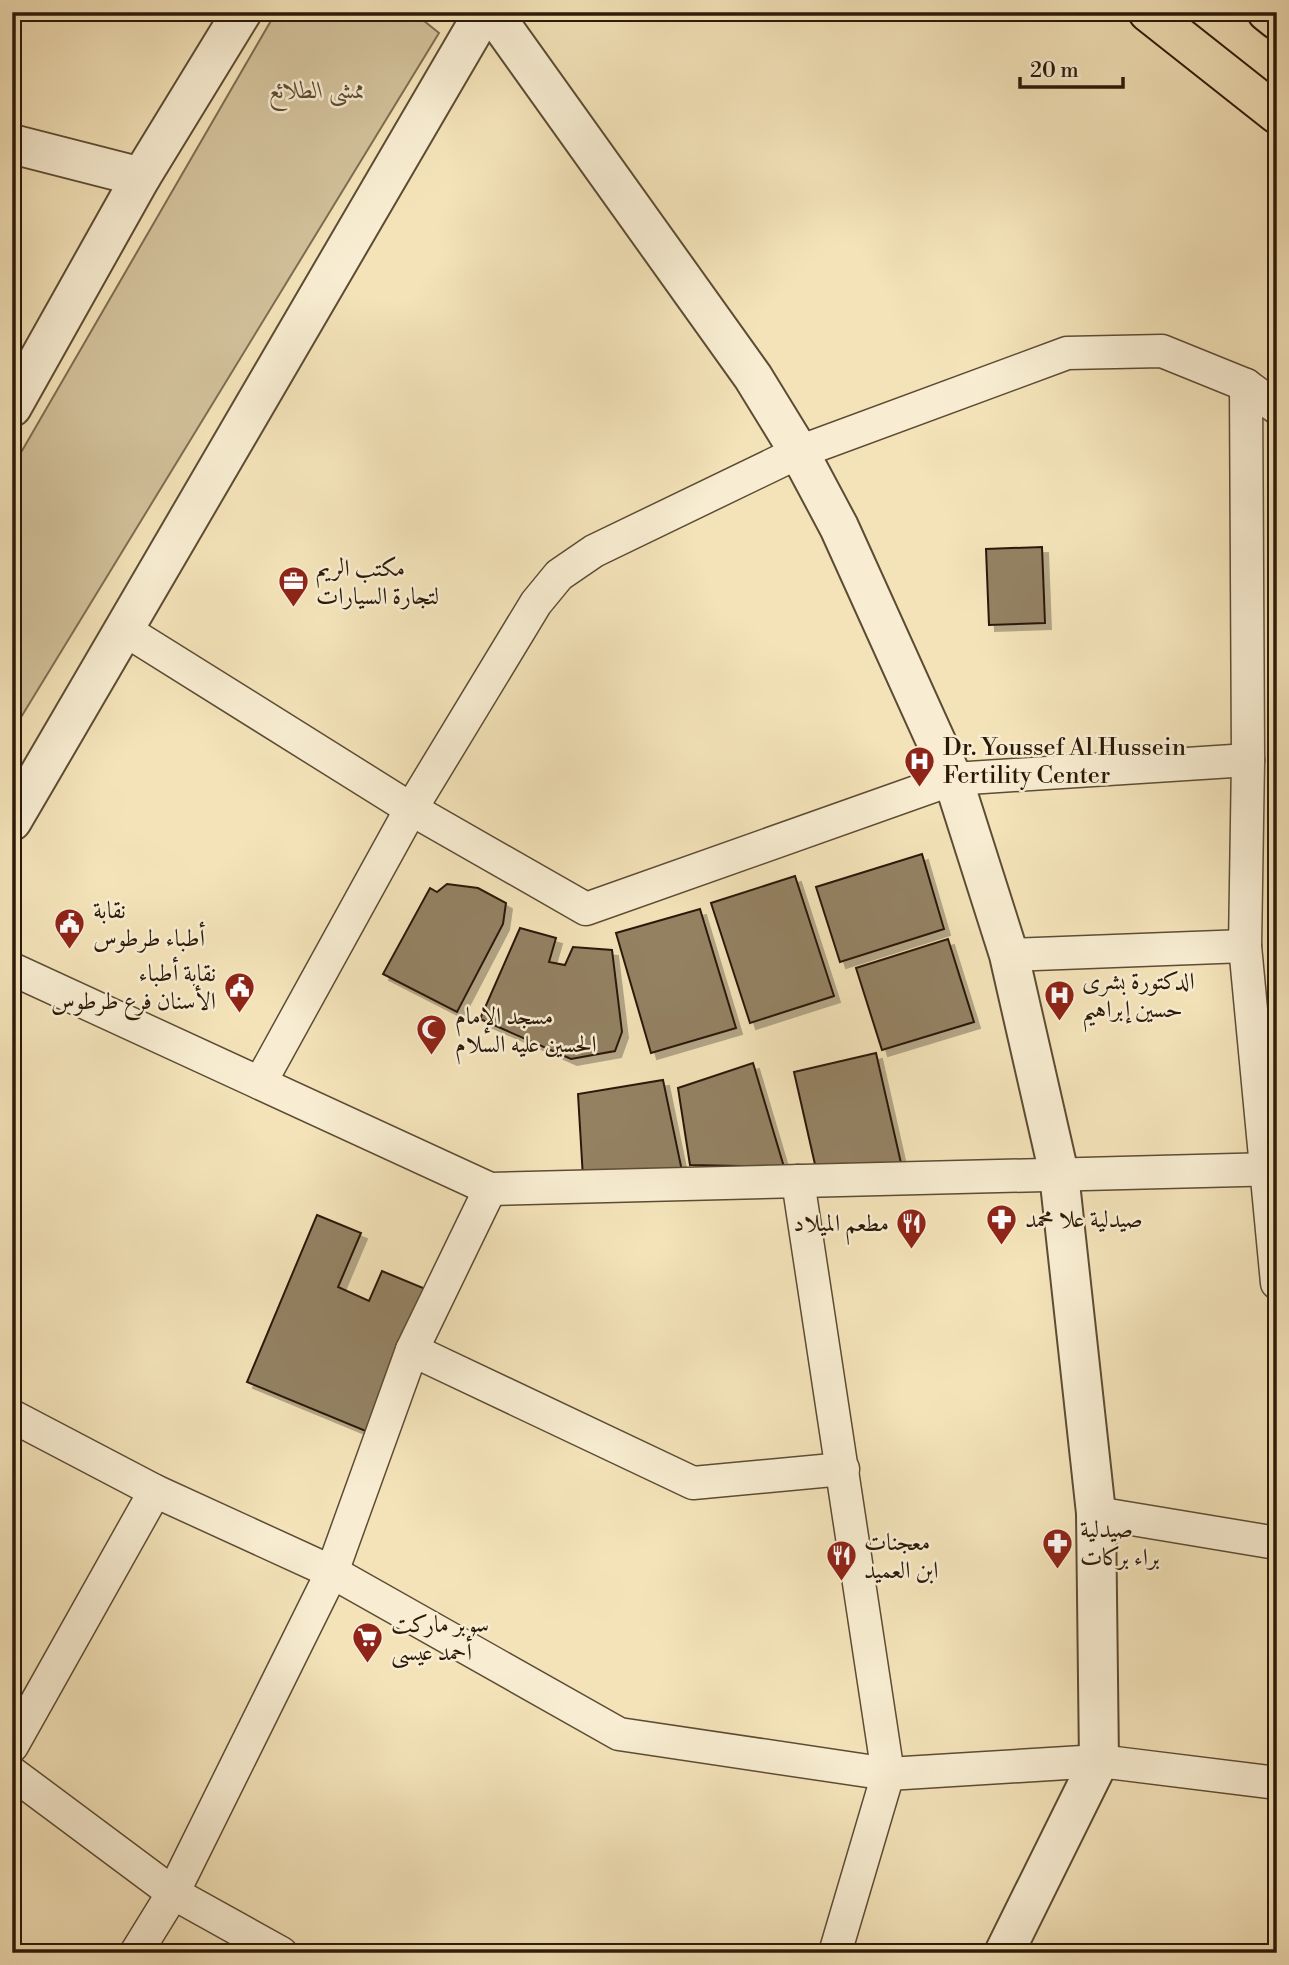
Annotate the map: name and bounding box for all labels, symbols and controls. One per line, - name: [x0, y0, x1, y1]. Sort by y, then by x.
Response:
- scale bar: [1020, 46, 1123, 90]
- text: 20 m: [1030, 58, 1079, 84]
- park label: ممشى الطلائع: [268, 76, 366, 112]
- place label: مكتب الريم لتجارة السيارات: [316, 554, 439, 612]
- office icon: مكتب الريم لتجارة السيارات: [276, 565, 310, 609]
- place label: Dr. Youssef Al Hussein Fertility Center: [943, 733, 1186, 791]
- hospital icon: Dr. Youssef Al Hussein Fertility Center: [903, 744, 937, 788]
- place label: نقابة أطباء طرطوس: [93, 896, 206, 954]
- public building icon: نقابة أطباء طرطوس: [53, 907, 87, 951]
- place label: نقابة أطباء الأسنان فرع طرطوس: [51, 956, 216, 1021]
- place label: الدكتورة بشرى حسين إبراهيم: [1082, 967, 1195, 1033]
- public building icon: نقابة أطباء الأسنان فرع طرطوس: [222, 970, 256, 1014]
- hospital icon: الدكتورة بشرى حسين إبراهيم: [1042, 978, 1076, 1022]
- place label: مسجد الإمام الحسين عليه السلام: [455, 1002, 597, 1065]
- mosque icon: مسجد الإمام الحسين عليه السلام: [415, 1013, 449, 1057]
- pharmacy icon: صيدلية علا محمد: [985, 1202, 1019, 1246]
- place label: صيدلية علا محمد: [1025, 1205, 1143, 1235]
- restaurant icon: مطعم الميلاد: [895, 1206, 929, 1250]
- place label: مطعم الميلاد: [793, 1209, 889, 1245]
- place label: صيدلية براء بركات: [1080, 1515, 1159, 1573]
- pharmacy icon: صيدلية براء بركات: [1040, 1526, 1074, 1570]
- place label: معجنات ابن العميد: [864, 1528, 939, 1586]
- restaurant icon: معجنات ابن العميد: [824, 1539, 858, 1583]
- place label: سوبر ماركت أحمد عيسى: [391, 1610, 489, 1669]
- supermarket icon: سوبر ماركت أحمد عيسى: [351, 1621, 385, 1665]

